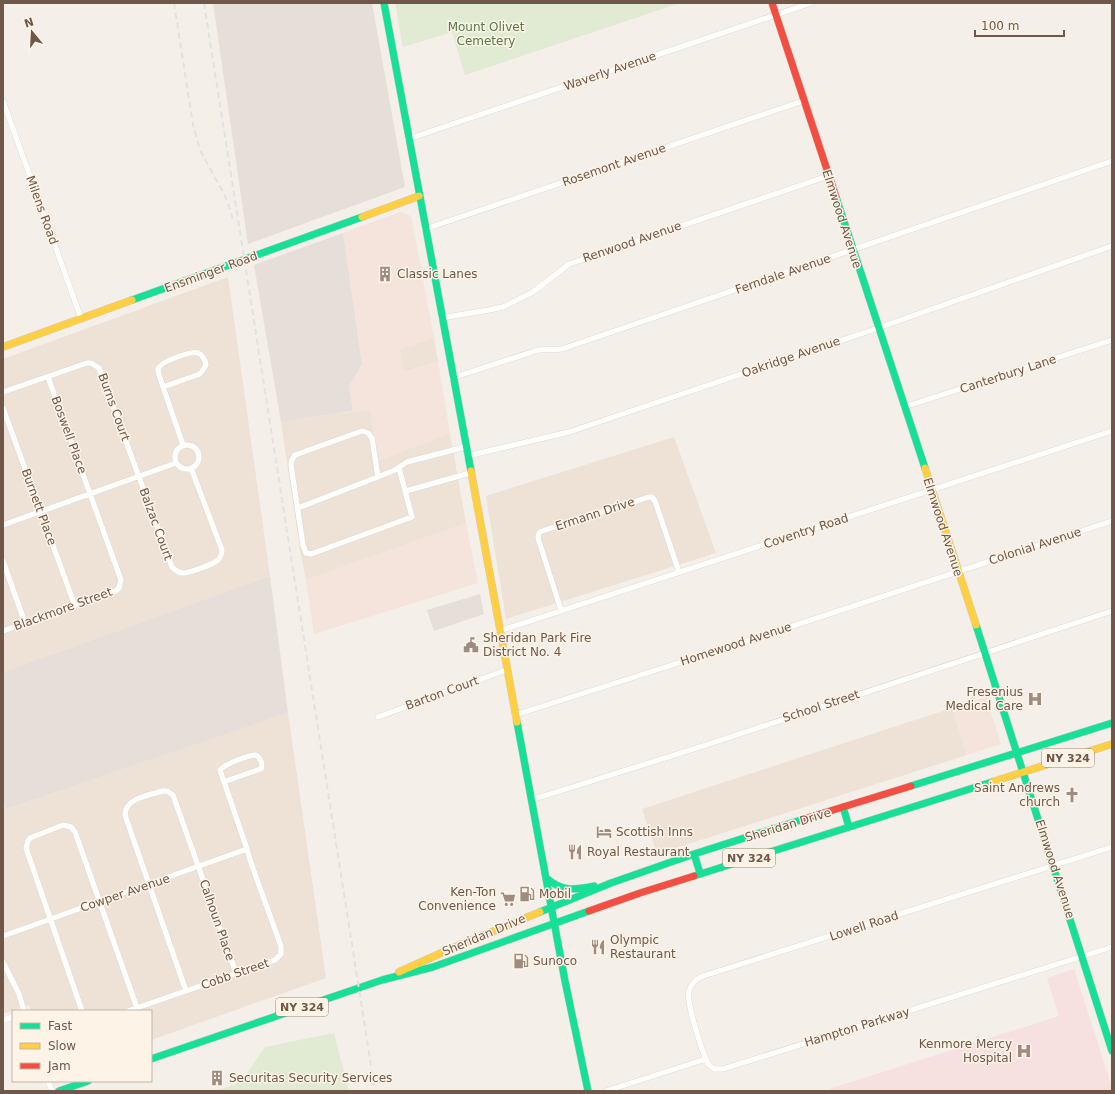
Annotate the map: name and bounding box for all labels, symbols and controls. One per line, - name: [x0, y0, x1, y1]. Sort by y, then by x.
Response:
- north arrow: [12, 12, 52, 52]
- scale bar: [975, 12, 1064, 38]
- text: N: [23, 15, 35, 31]
- text: 100 m: [981, 19, 1019, 33]
- park label: Mount Olivet Cemetery: [448, 20, 525, 48]
- street label: Waverly Avenue: [562, 49, 658, 93]
- street label: Rosemont Avenue: [560, 141, 668, 189]
- street label: Elmwood Avenue: [819, 168, 865, 270]
- street label: Milens Road: [23, 174, 61, 246]
- street label: Renwood Avenue: [581, 219, 683, 265]
- street label: Ensminger Road: [163, 249, 259, 295]
- street label: Ferndale Avenue: [733, 251, 833, 297]
- building icon: Classic Lanes: [376, 265, 394, 283]
- place label: Classic Lanes: [397, 267, 478, 281]
- street label: Oakridge Avenue: [740, 334, 842, 380]
- street label: Canterbury Lane: [958, 352, 1058, 396]
- street label: Burns Court: [95, 371, 133, 443]
- street label: Boswell Place: [48, 394, 90, 476]
- street label: Burnett Place: [19, 467, 59, 547]
- street label: Elmwood Avenue: [920, 476, 966, 578]
- street label: Balzac Court: [136, 486, 176, 562]
- street label: Ermann Drive: [554, 495, 636, 533]
- street label: Coventry Road: [762, 511, 850, 551]
- street label: Colonial Avenue: [987, 524, 1083, 568]
- street label: Blackmore Street: [12, 585, 114, 633]
- street label: Homewood Avenue: [679, 619, 793, 669]
- place label: Sheridan Park Fire District No. 4: [483, 631, 591, 659]
- public building icon: Sheridan Park Fire District No. 4: [462, 636, 480, 654]
- street label: Barton Court: [403, 673, 481, 713]
- place label: Fresenius Medical Care: [945, 685, 1023, 713]
- street label: School Street: [781, 687, 862, 725]
- hospital icon: Fresenius Medical Care: [1026, 690, 1044, 708]
- road number: NY 324: [1042, 749, 1094, 767]
- place label: Saint Andrews church: [974, 781, 1060, 809]
- church icon: Saint Andrews church: [1063, 786, 1081, 804]
- street label: Sheridan Drive: [743, 805, 833, 845]
- street label: Elmwood Avenue: [1032, 818, 1078, 920]
- hotel icon: Scottish Inns: [595, 823, 613, 841]
- place label: Scottish Inns: [616, 825, 693, 839]
- restaurant icon: Royal Restaurant: [566, 843, 584, 861]
- place label: Royal Restaurant: [587, 845, 690, 859]
- road number: NY 324: [723, 849, 775, 867]
- street label: Cowper Avenue: [78, 871, 172, 915]
- street label: Calhoun Place: [197, 878, 237, 962]
- place label: Ken-Ton Convenience: [418, 885, 496, 913]
- fuel station icon: Mobil: [518, 885, 536, 903]
- place label: Mobil: [539, 887, 571, 901]
- supermarket icon: Ken-Ton Convenience: [499, 890, 517, 908]
- street label: Lowell Road: [828, 908, 900, 944]
- street label: Sheridan Drive: [440, 911, 528, 959]
- place label: Olympic Restaurant: [610, 933, 676, 961]
- restaurant icon: Olympic Restaurant: [589, 938, 607, 956]
- fuel station icon: Sunoco: [512, 952, 530, 970]
- place label: Sunoco: [533, 954, 577, 968]
- street label: Cobb Street: [199, 956, 271, 992]
- road number: NY 324: [276, 998, 328, 1016]
- street label: Hampton Parkway: [803, 1004, 911, 1050]
- legend: [12, 1010, 152, 1082]
- text: Fast: [48, 1019, 72, 1033]
- place label: Kenmore Mercy Hospital: [919, 1037, 1012, 1065]
- text: Slow: [48, 1039, 76, 1053]
- hospital icon: Kenmore Mercy Hospital: [1015, 1042, 1033, 1060]
- text: Jam: [47, 1059, 71, 1073]
- building icon: Securitas Security Services: [208, 1069, 226, 1087]
- place label: Securitas Security Services: [229, 1071, 392, 1085]

